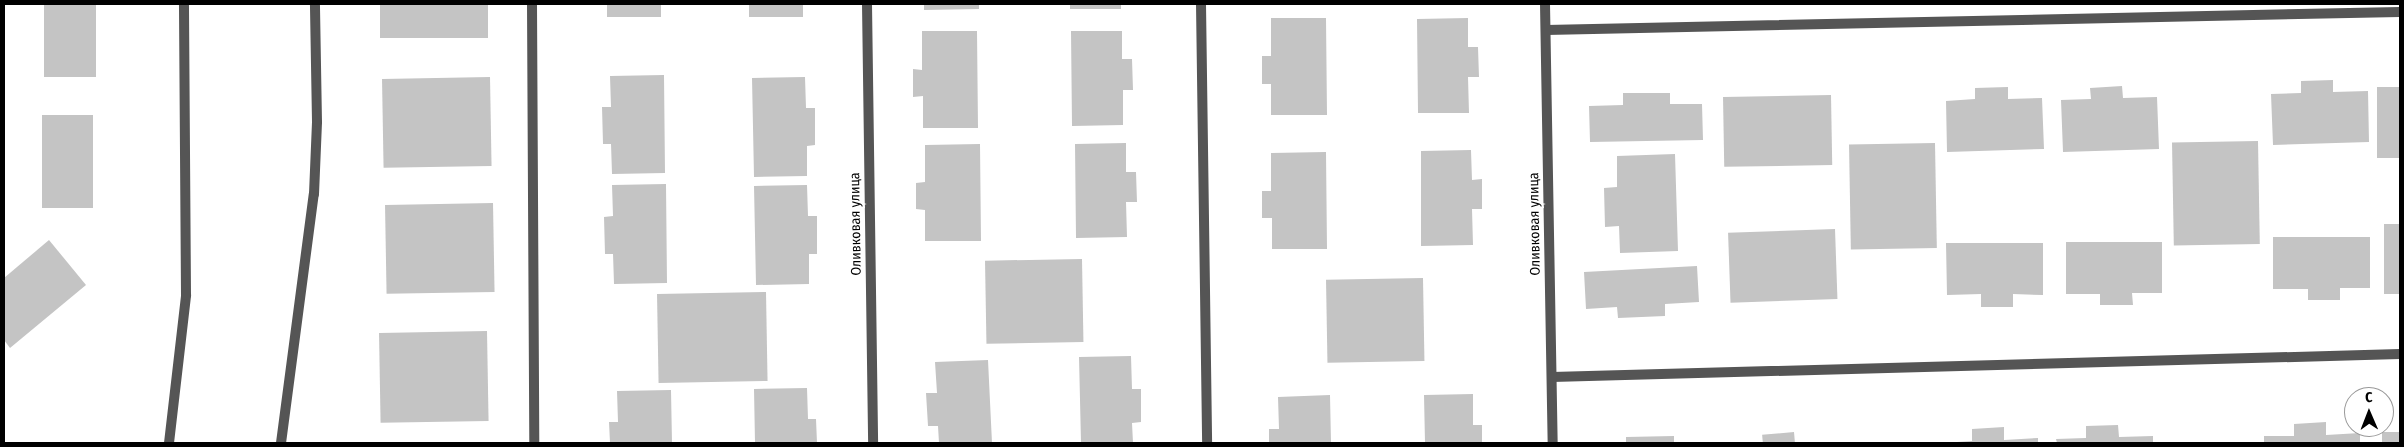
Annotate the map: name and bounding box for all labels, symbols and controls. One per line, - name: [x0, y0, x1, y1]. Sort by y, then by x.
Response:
- street label: Оливковая улица: [847, 172, 865, 276]
- street label: Оливковая улица: [1526, 172, 1544, 276]
- north arrow: [2344, 387, 2394, 437]
- text: С: [2365, 389, 2373, 406]

